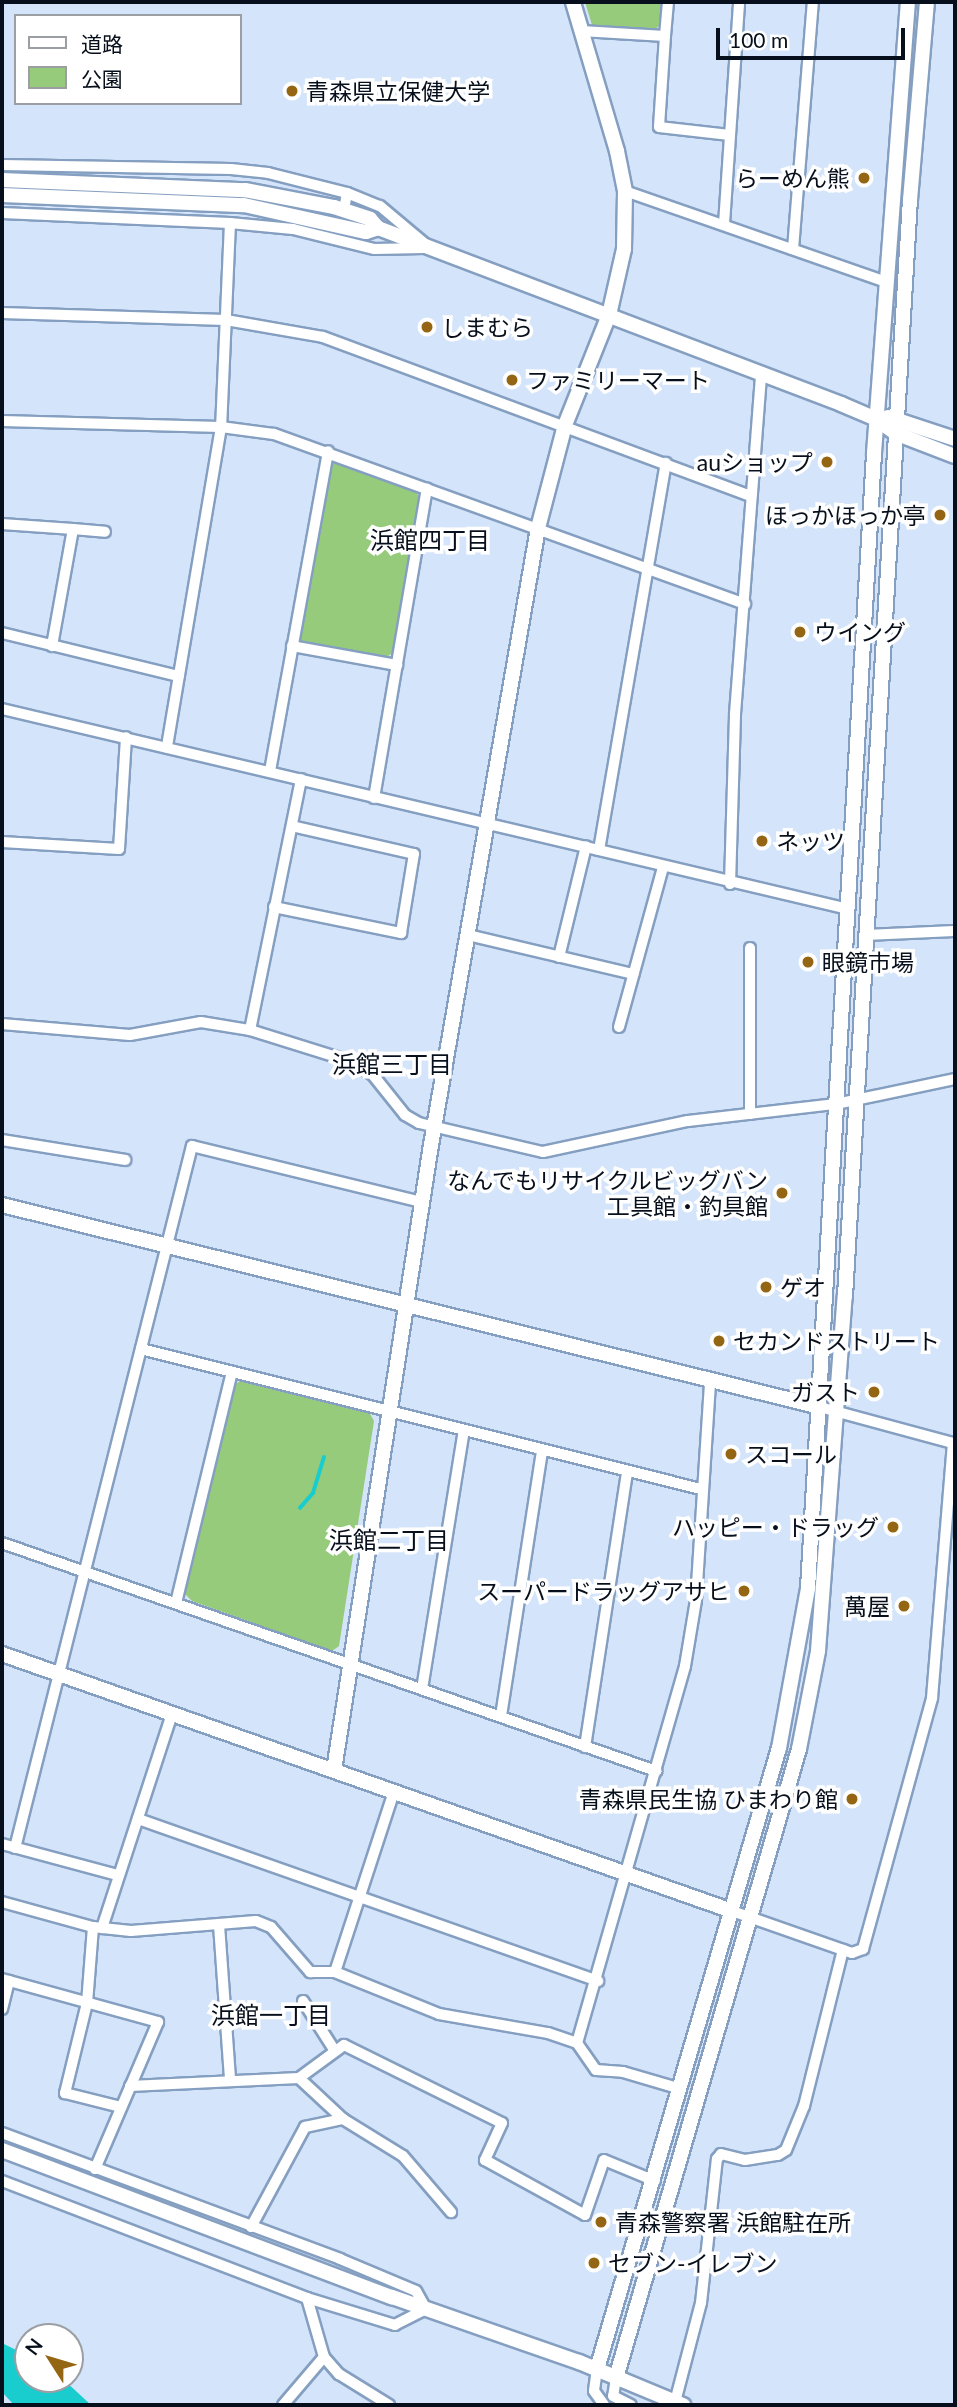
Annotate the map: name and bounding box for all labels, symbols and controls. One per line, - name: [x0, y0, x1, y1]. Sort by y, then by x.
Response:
- legend: [14, 14, 242, 105]
- scale bar: [719, 14, 908, 58]
- text: 100 m: [729, 27, 788, 52]
- text: 道路: [81, 31, 123, 56]
- text: 公園: [81, 66, 123, 91]
- place label: 青森県立保健大学: [306, 77, 490, 105]
- marker: 青森県立保健大学: [284, 83, 300, 99]
- place label: らーめん熊: [735, 164, 850, 192]
- marker: らーめん熊: [856, 170, 872, 186]
- place label: しまむら: [441, 313, 533, 341]
- marker: しまむら: [419, 319, 435, 335]
- place label: ファミリーマート: [526, 366, 710, 394]
- marker: ファミリーマート: [504, 372, 520, 388]
- place label: auショップ: [697, 448, 813, 476]
- marker: auショップ: [819, 454, 835, 470]
- place label: ほっかほっか亭: [765, 501, 926, 529]
- marker: ほっかほっか亭: [932, 507, 948, 523]
- district label: 浜館四丁目: [370, 526, 490, 554]
- place label: ウイング: [814, 618, 906, 646]
- marker: ウイング: [792, 624, 808, 640]
- place label: ネッツ: [776, 827, 845, 855]
- marker: ネッツ: [754, 833, 770, 849]
- place label: 眼鏡市場: [822, 948, 914, 976]
- marker: 眼鏡市場: [800, 954, 816, 970]
- district label: 浜館三丁目: [332, 1050, 452, 1078]
- place label: なんでもリサイクルビッグバン 工具館・釣具館: [446, 1166, 768, 1220]
- marker: なんでもリサイクルビッグバン 工具館・釣具館: [774, 1185, 790, 1201]
- place label: ゲオ: [780, 1273, 826, 1301]
- marker: ゲオ: [758, 1279, 774, 1295]
- place label: セカンドストリート: [733, 1327, 940, 1355]
- marker: セカンドストリート: [711, 1333, 727, 1349]
- place label: ガスト: [791, 1378, 860, 1406]
- marker: ガスト: [866, 1384, 882, 1400]
- place label: スコール: [745, 1440, 837, 1468]
- marker: スコール: [723, 1446, 739, 1462]
- place label: ハッピー・ドラッグ: [672, 1513, 879, 1541]
- marker: ハッピー・ドラッグ: [885, 1519, 901, 1535]
- district label: 浜館二丁目: [329, 1526, 449, 1554]
- place label: スーパードラッグアサヒ: [477, 1577, 730, 1605]
- marker: スーパードラッグアサヒ: [736, 1583, 752, 1599]
- place label: 萬屋: [844, 1592, 890, 1620]
- marker: 萬屋: [896, 1598, 912, 1614]
- place label: 青森県民生協 ひまわり館: [579, 1785, 838, 1813]
- marker: 青森県民生協 ひまわり館: [844, 1791, 860, 1807]
- district label: 浜館一丁目: [211, 2001, 331, 2029]
- place label: 青森警察署 浜館駐在所: [615, 2208, 851, 2236]
- marker: 青森警察署 浜館駐在所: [593, 2214, 609, 2230]
- place label: セブン-イレブン: [608, 2249, 778, 2277]
- marker: セブン-イレブン: [586, 2255, 602, 2271]
- north arrow: [14, 2323, 84, 2393]
- text: N: [20, 2334, 47, 2359]

